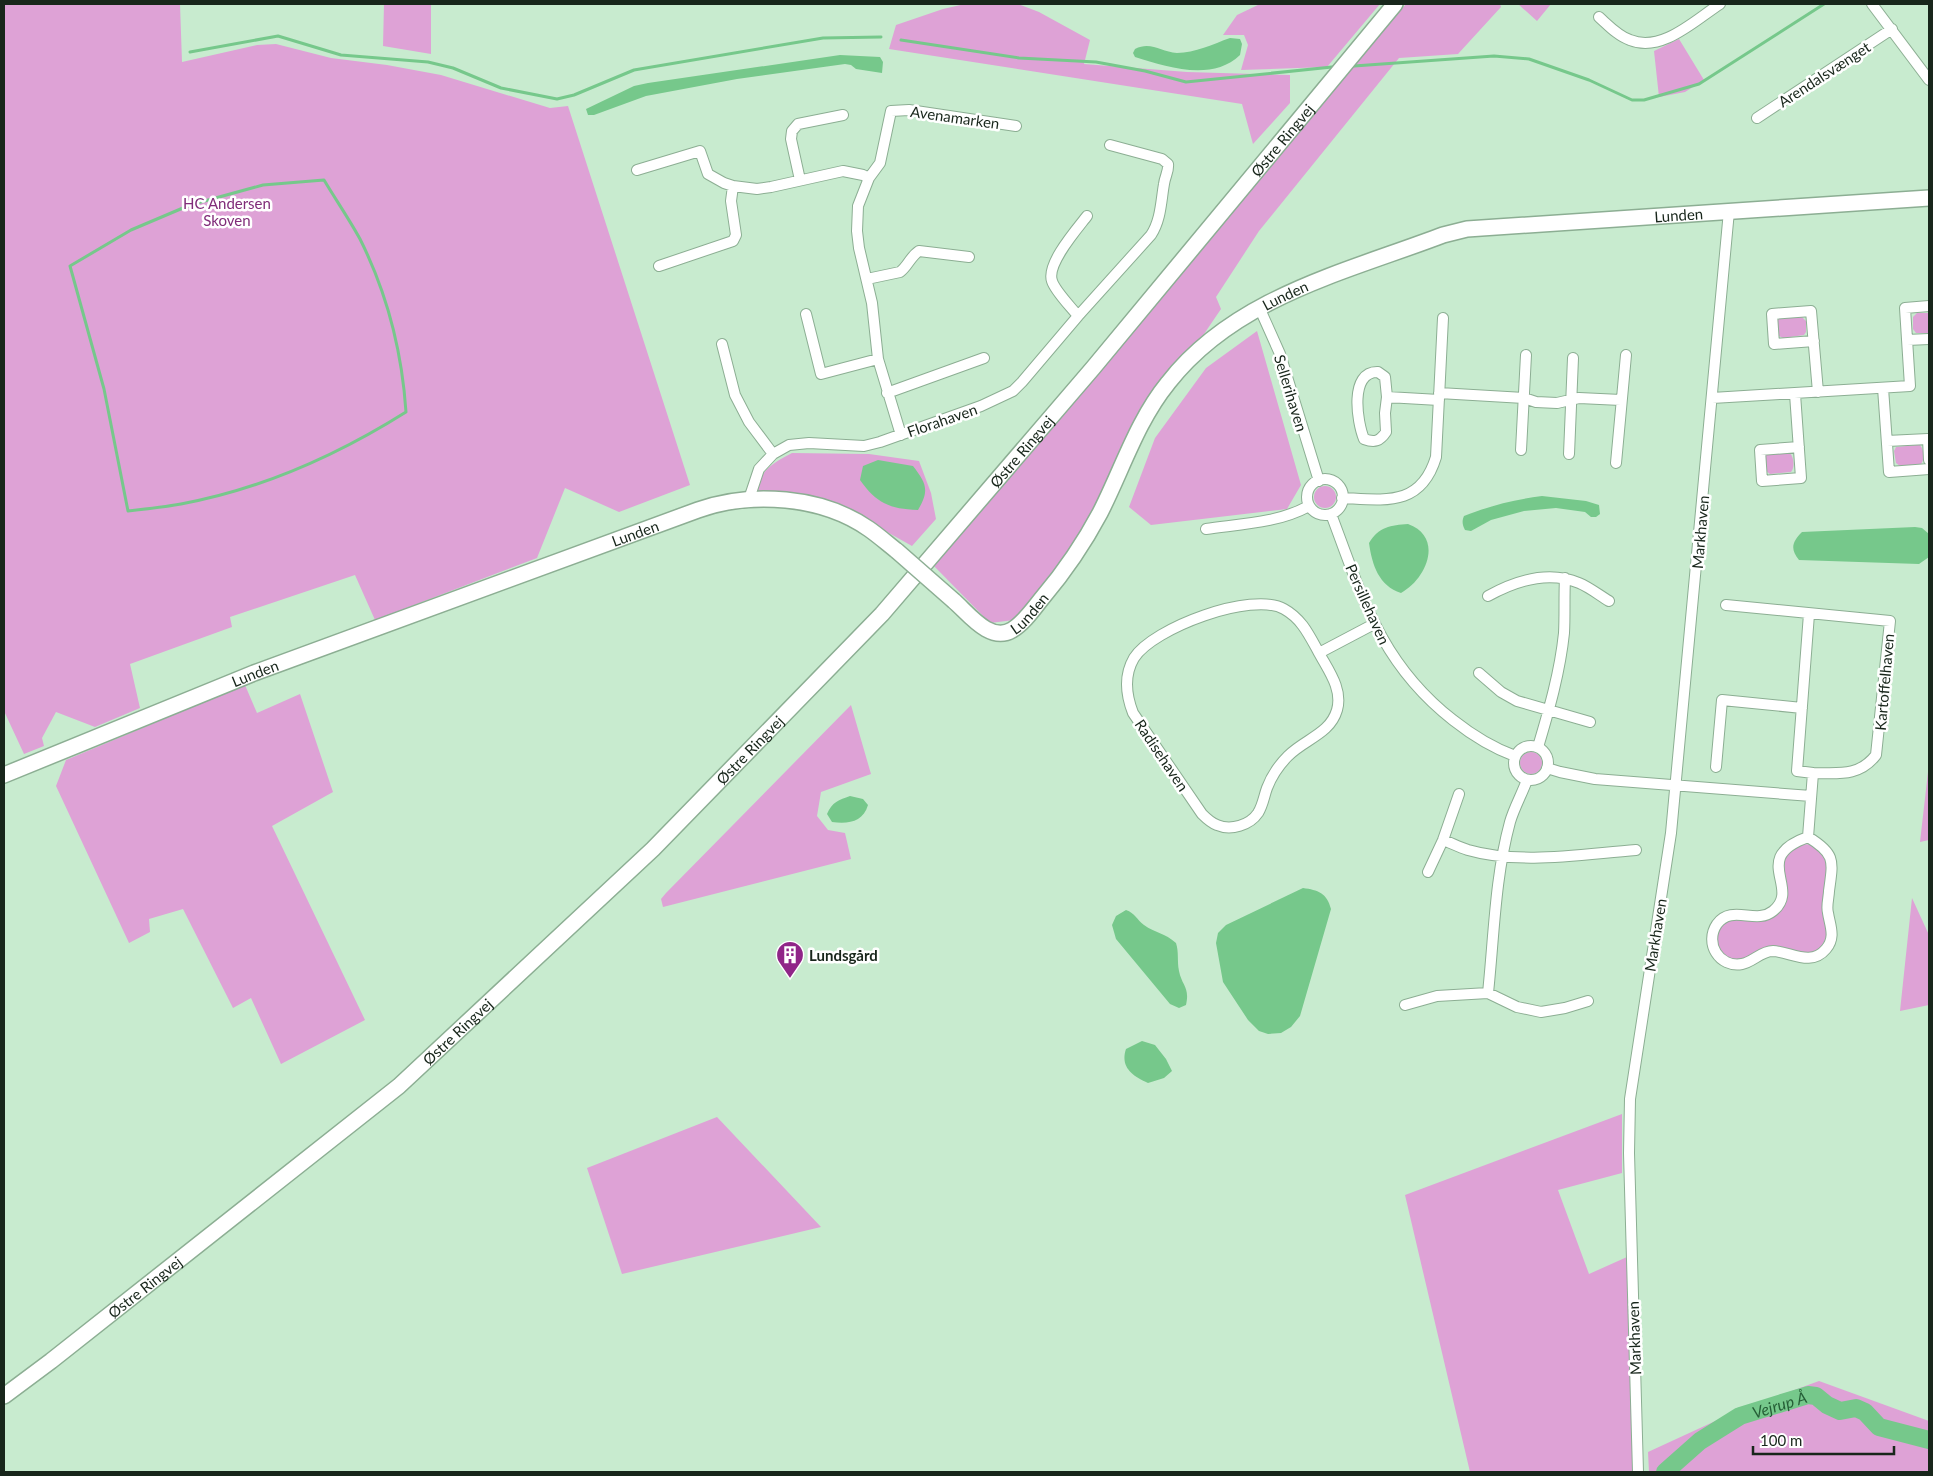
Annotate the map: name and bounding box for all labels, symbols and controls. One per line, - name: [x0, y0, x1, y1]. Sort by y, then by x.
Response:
- street label: Arendalsvænget: [1775, 37, 1874, 110]
- street label: Østre Ringvej: [1247, 100, 1317, 180]
- street label: Avenamarken: [909, 102, 1001, 132]
- park label: HC Andersen Skoven: [183, 194, 271, 229]
- street label: Lunden: [1654, 204, 1704, 225]
- street label: Lunden: [1259, 277, 1311, 314]
- street label: Sellerihaven: [1271, 352, 1311, 434]
- street label: Florahaven: [905, 400, 979, 440]
- street label: Østre Ringvej: [986, 412, 1057, 491]
- street label: Markhaven: [1688, 494, 1712, 570]
- street label: Lunden: [609, 516, 661, 550]
- street label: Persillehaven: [1342, 561, 1394, 647]
- street label: Lunden: [1007, 589, 1052, 638]
- street label: Kartoffelhaven: [1871, 633, 1897, 731]
- street label: Lunden: [229, 656, 281, 690]
- street label: Østre Ringvej: [712, 712, 787, 788]
- street label: Radisehaven: [1131, 716, 1193, 794]
- street label: Markhaven: [1640, 897, 1670, 973]
- building icon: Lundsgård: [775, 940, 805, 979]
- place label: Lundsgård: [809, 946, 878, 964]
- street label: Østre Ringvej: [419, 995, 496, 1068]
- street label: Østre Ringvej: [104, 1252, 185, 1322]
- street label: Markhaven: [1624, 1301, 1644, 1375]
- water label: Vejrup Å: [1750, 1387, 1809, 1421]
- scale bar: [1753, 1424, 1894, 1456]
- text: 100 m: [1760, 1431, 1802, 1449]

